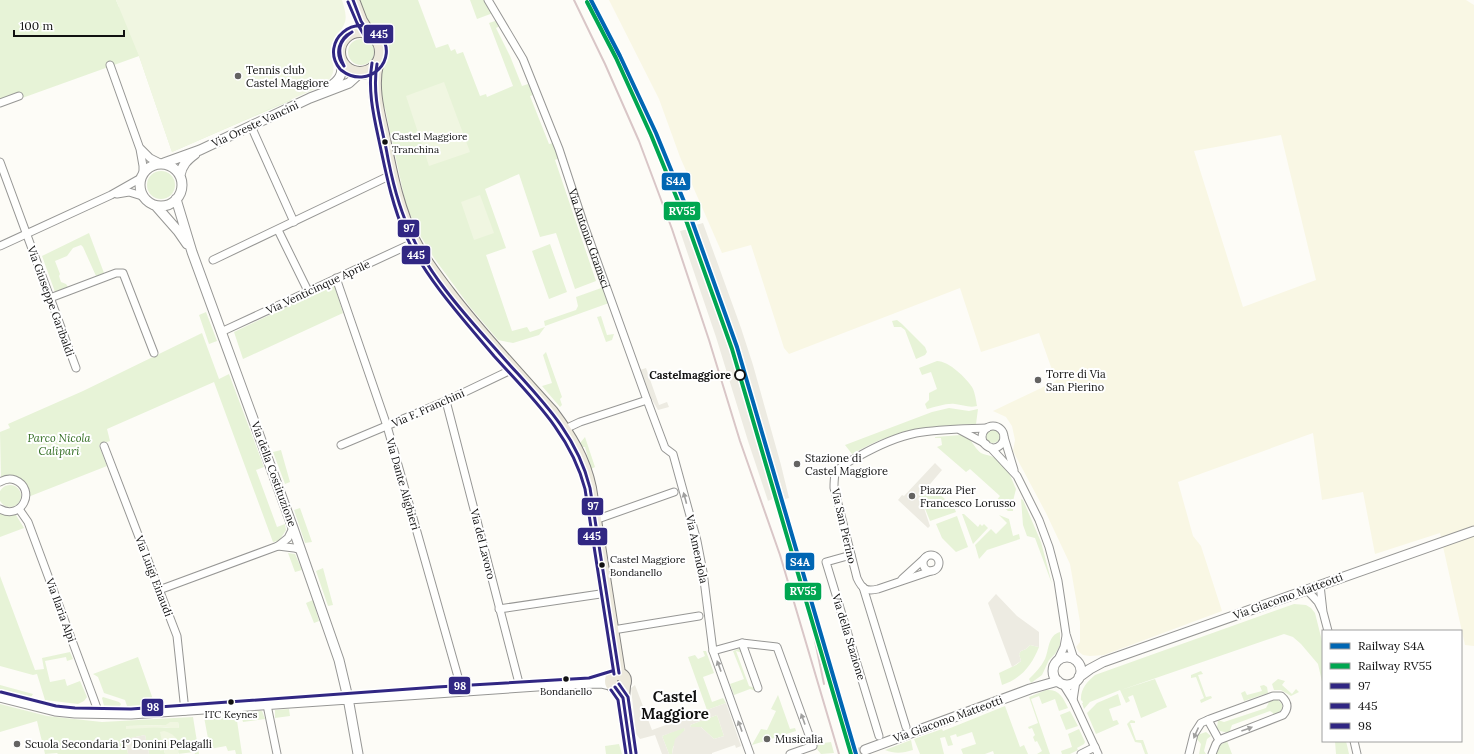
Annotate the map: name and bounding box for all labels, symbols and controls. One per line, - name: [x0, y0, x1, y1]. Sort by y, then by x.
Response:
- scale bar: [14, 12, 124, 38]
- text: 100 m: [20, 18, 53, 33]
- line badge: 445: [363, 24, 394, 44]
- text: 445: [370, 27, 388, 41]
- place label: Tennis club Castel Maggiore: [246, 63, 329, 90]
- marker: Tennis club Castel Maggiore: [233, 71, 243, 81]
- street label: Via Oreste Vancini: [208, 98, 301, 151]
- place label: Castel Maggiore Tranchina: [392, 130, 468, 156]
- marker: Castel Maggiore Tranchina: [380, 137, 390, 147]
- line badge: S4A: [661, 172, 691, 191]
- text: S4A: [666, 174, 687, 188]
- street label: Via Antonio Gramsci: [565, 186, 613, 290]
- line badge: RV55: [663, 201, 701, 221]
- text: RV55: [669, 204, 696, 218]
- line badge: 97: [397, 219, 420, 238]
- text: 97: [403, 221, 415, 235]
- street label: Via Giuseppe Garibaldi: [24, 243, 77, 358]
- line badge: 445: [401, 245, 431, 265]
- text: 445: [407, 248, 425, 262]
- street label: Via Venticinque Aprile: [263, 257, 372, 318]
- place label: Torre di Via San Pierino: [1046, 367, 1106, 394]
- place label: Castelmaggiore: [649, 368, 731, 382]
- marker: Castelmaggiore: [734, 369, 746, 381]
- marker: Torre di Via San Pierino: [1033, 375, 1043, 385]
- street label: Via F. Franchini: [389, 386, 466, 431]
- street label: Via della Costituzione: [248, 418, 300, 529]
- park label: Parco Nicola Calipari: [27, 431, 92, 458]
- street label: Via Dante Alighieri: [383, 435, 423, 532]
- place label: Stazione di Castel Maggiore: [805, 451, 888, 478]
- marker: Stazione di Castel Maggiore: [792, 459, 802, 469]
- place label: Piazza Pier Francesco Lorusso: [920, 483, 1016, 510]
- street label: Via San Pierino: [828, 486, 859, 565]
- marker: Piazza Pier Francesco Lorusso: [907, 491, 917, 501]
- one-way arrow: [682, 492, 688, 504]
- line badge: 97: [581, 497, 604, 516]
- text: 97: [587, 499, 599, 513]
- street label: Via del Lavoro: [467, 506, 499, 581]
- street label: Via Amendola: [683, 512, 711, 585]
- line badge: 445: [577, 527, 608, 546]
- text: 445: [583, 529, 601, 543]
- street label: Via Luigi Einaudi: [132, 533, 176, 618]
- line badge: S4A: [785, 552, 815, 571]
- place label: Castel Maggiore Bondanello: [610, 553, 686, 579]
- text: S4A: [790, 555, 811, 569]
- marker: Castel Maggiore Bondanello: [597, 560, 607, 570]
- street label: Via Giacomo Matteotti: [1230, 570, 1345, 623]
- street label: Via Ilaria Alpi: [43, 575, 79, 644]
- line badge: RV55: [784, 582, 822, 601]
- text: RV55: [790, 584, 817, 598]
- street label: Via della Stazione: [829, 591, 869, 682]
- legend: [1322, 630, 1462, 742]
- text: Railway S4A: [1358, 638, 1425, 653]
- text: Railway RV55: [1358, 658, 1432, 673]
- one-way arrow: [715, 660, 721, 672]
- marker: Bondanello: [561, 674, 571, 684]
- line badge: 98: [448, 676, 471, 695]
- text: 97: [1358, 678, 1371, 693]
- text: 98: [454, 679, 466, 693]
- place label: Bondanello: [540, 685, 592, 698]
- district label: Castel Maggiore: [641, 687, 709, 723]
- street label: Via Giacomo Matteotti: [890, 693, 1005, 746]
- marker: ITC Keynes: [226, 697, 236, 707]
- line badge: 98: [141, 698, 164, 717]
- text: 445: [1358, 698, 1378, 713]
- text: 98: [147, 700, 159, 714]
- place label: ITC Keynes: [205, 708, 258, 721]
- one-way arrow: [799, 712, 805, 724]
- text: 98: [1358, 718, 1372, 733]
- one-way arrow: [736, 719, 742, 731]
- one-way arrow: [1241, 726, 1253, 732]
- one-way arrow: [1192, 727, 1198, 739]
- place label: Musicalia: [775, 732, 823, 746]
- marker: Musicalia: [762, 734, 772, 744]
- place label: Scuola Secondaria 1° Donini Pelagalli: [25, 737, 212, 751]
- marker: Scuola Secondaria 1° Donini Pelagalli: [12, 739, 22, 749]

